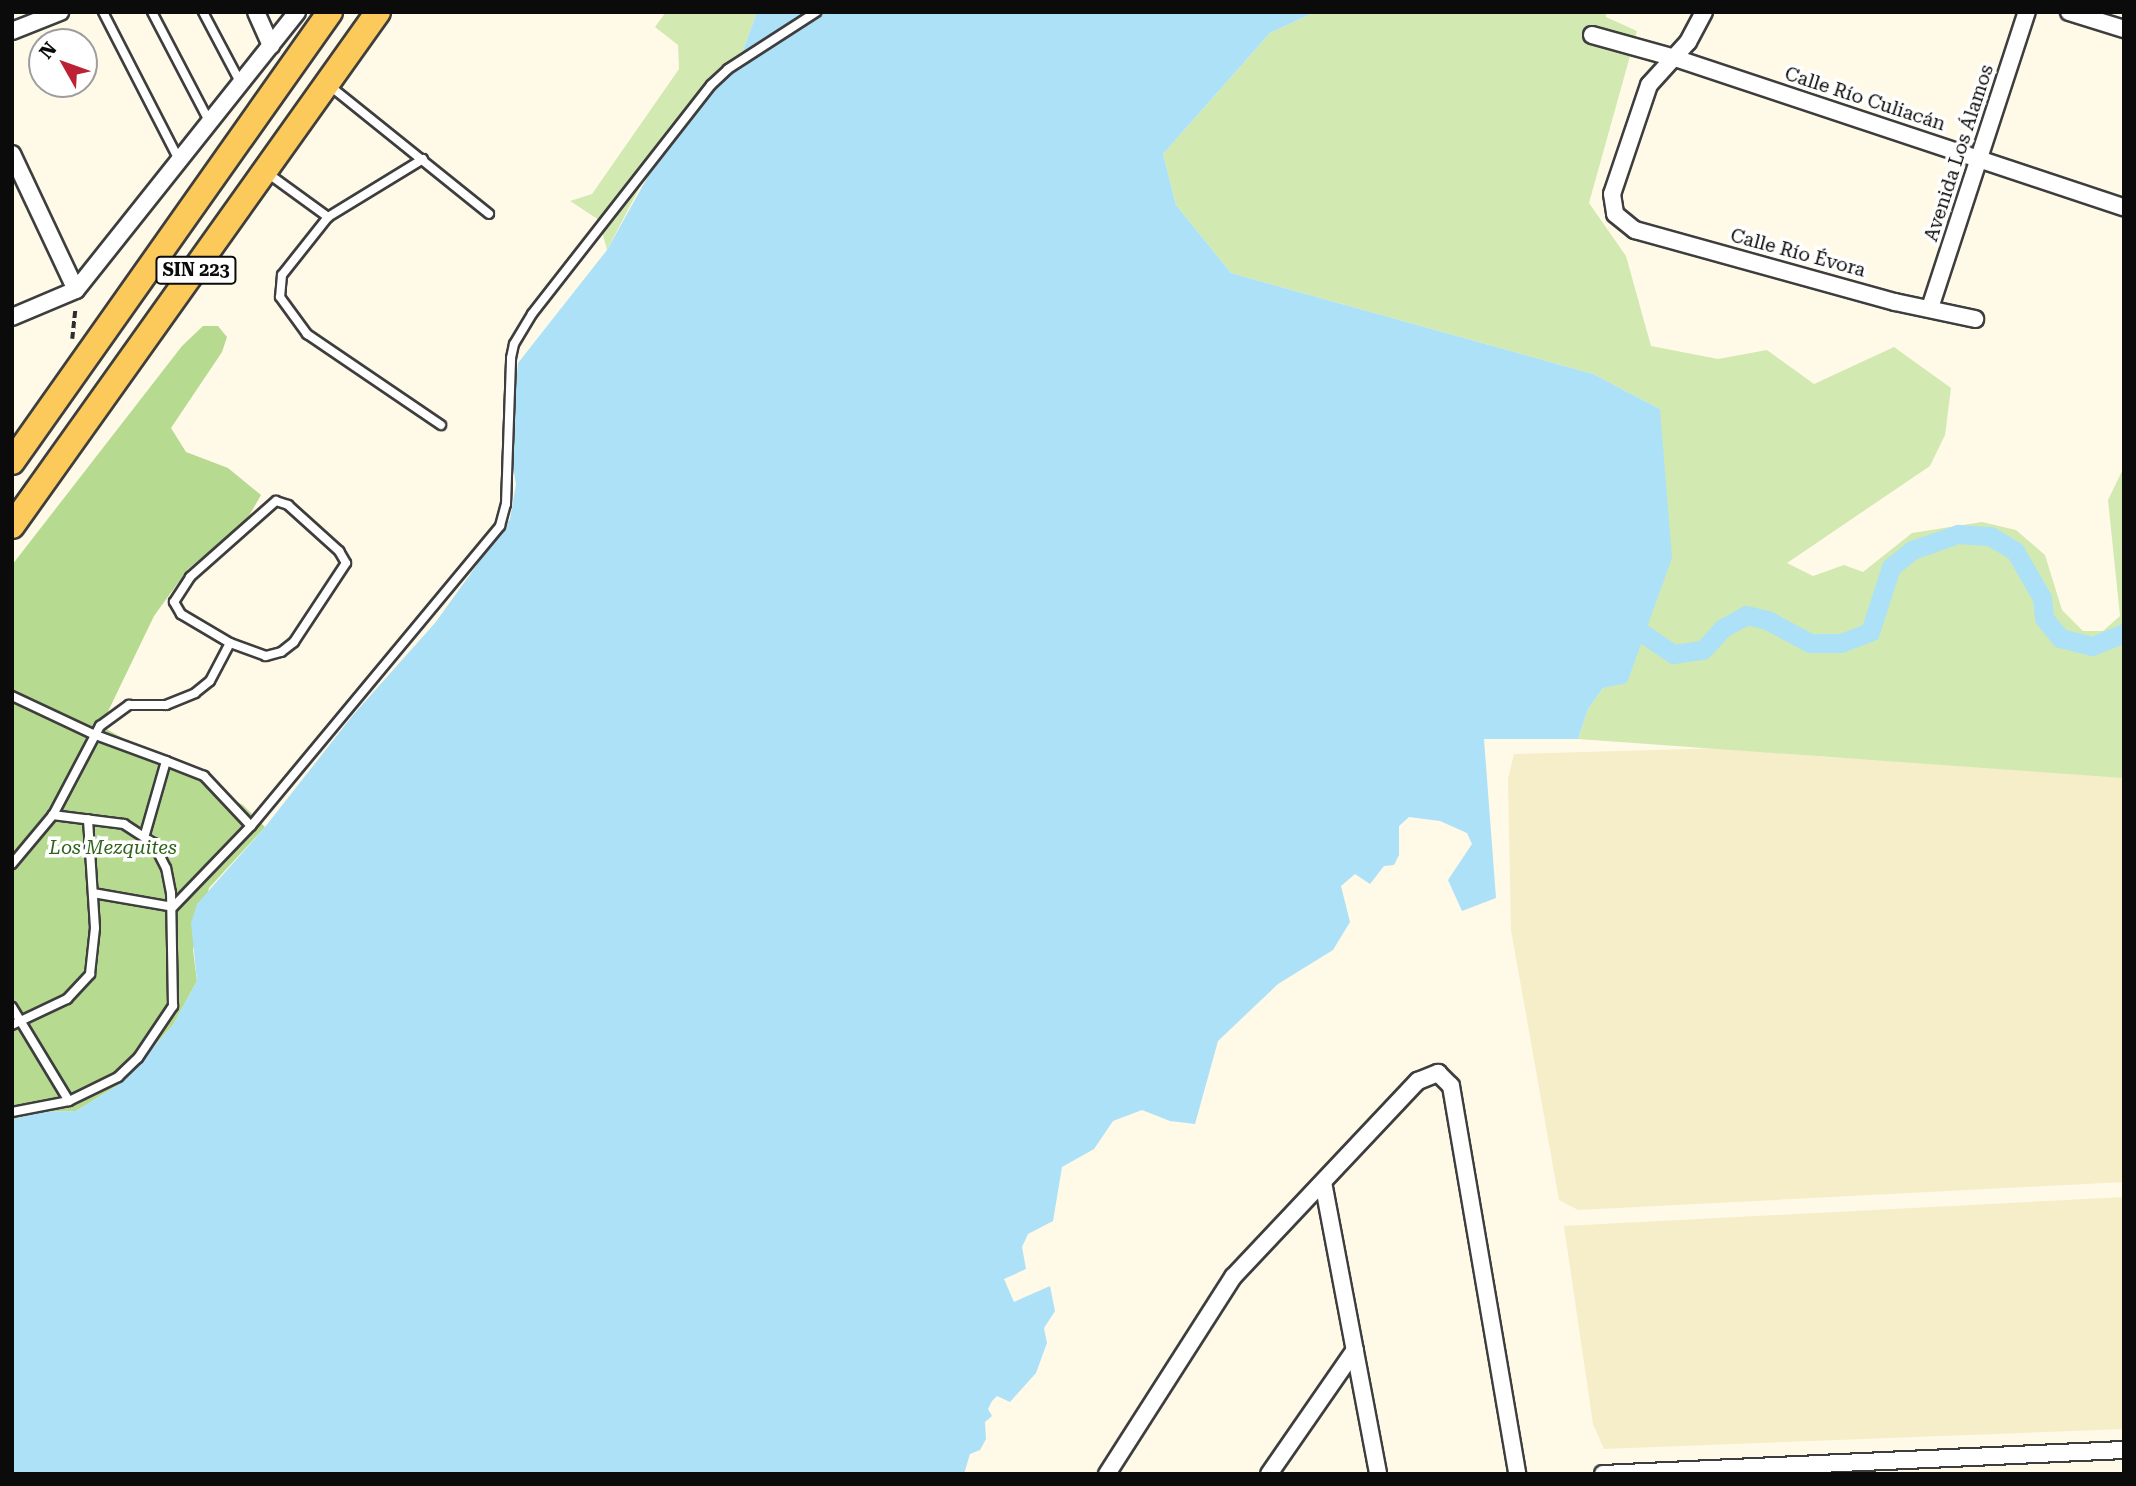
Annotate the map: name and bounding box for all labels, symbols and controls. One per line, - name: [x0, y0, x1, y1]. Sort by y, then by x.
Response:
- north arrow: [28, 28, 98, 98]
- text: N: [35, 37, 62, 63]
- street label: Calle Río Culiacán: [1782, 62, 1948, 136]
- street label: Avenida Los Álamos: [1920, 62, 1998, 244]
- street label: Calle Río Évora: [1728, 224, 1868, 282]
- road number: SIN 223: [154, 256, 238, 284]
- park label: Los Mezquites: [49, 837, 177, 859]

